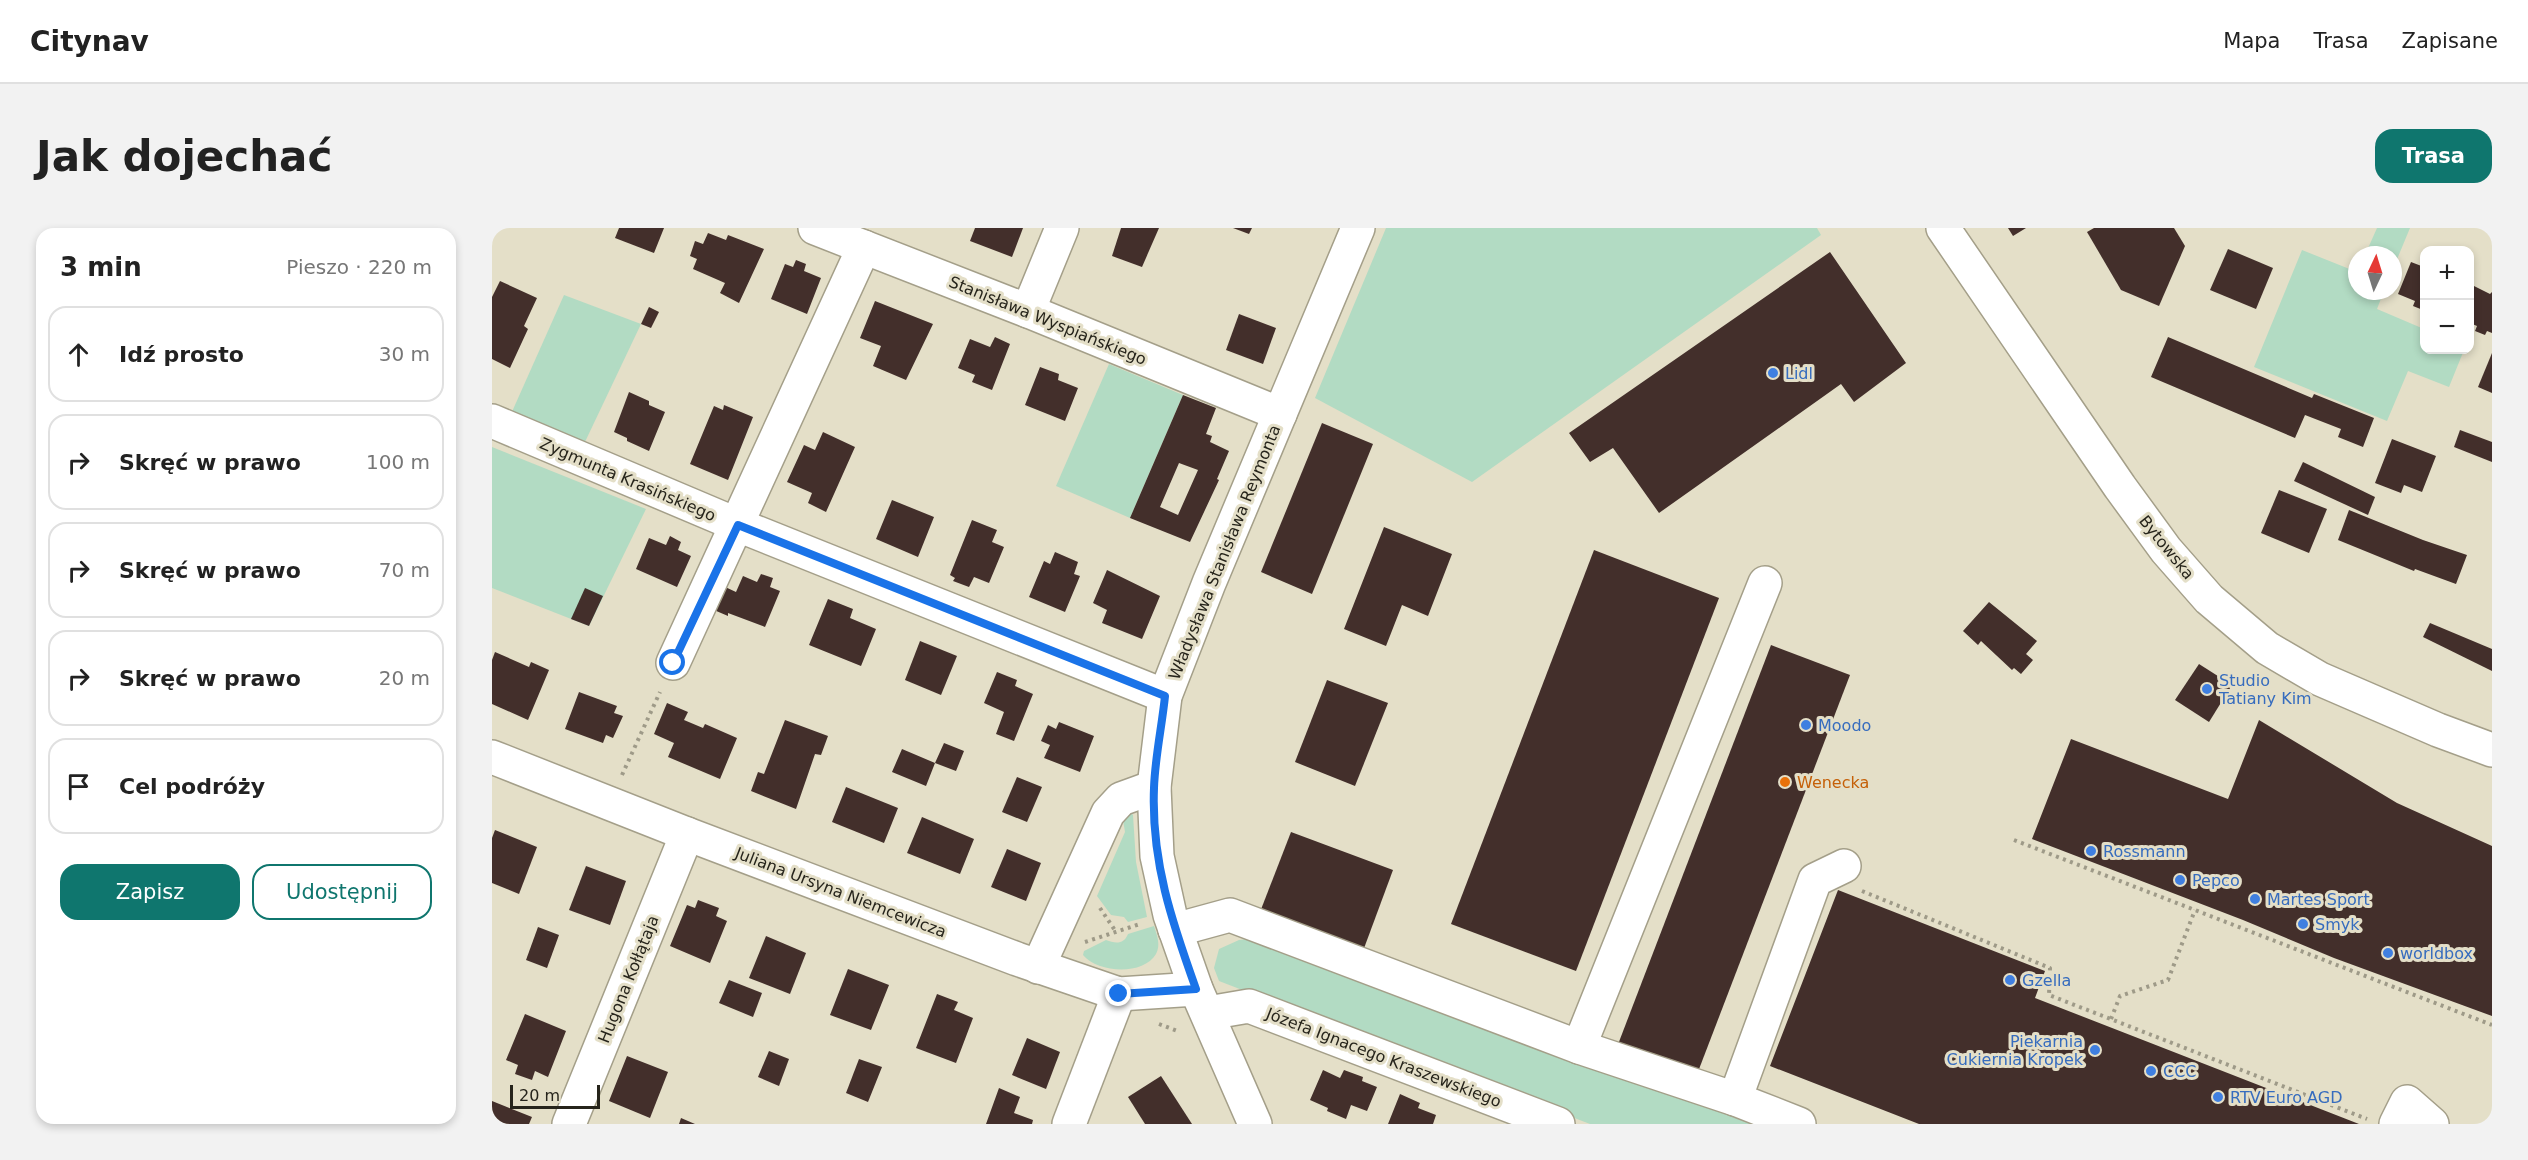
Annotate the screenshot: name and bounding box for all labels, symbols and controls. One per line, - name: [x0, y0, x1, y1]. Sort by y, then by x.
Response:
- text: Citynav: [30, 25, 149, 58]
- text: Mapa: [2223, 29, 2280, 53]
- text: Trasa: [2313, 29, 2369, 53]
- text: Zapisane: [2402, 29, 2498, 53]
- button: Trasa: [2375, 129, 2492, 183]
- text: Jak dojechać: [36, 132, 332, 181]
- north arrow: [2348, 246, 2402, 300]
- map controls: [2420, 246, 2474, 354]
- button: +: [2420, 246, 2474, 300]
- text: 3 min: [60, 252, 142, 282]
- text: Pieszo · 220 m: [286, 255, 432, 279]
- street label: Stanisława Wyspiańskiego: [946, 272, 1149, 369]
- button: −: [2420, 300, 2474, 354]
- icon: ahead: [62, 338, 95, 371]
- text: Idź prosto: [119, 342, 244, 367]
- text: 30 m: [379, 342, 430, 366]
- place label: Lidl: [1785, 364, 1813, 383]
- marker: Lidl: [1766, 366, 1780, 380]
- street label: Władysława Stanisława Reymonta: [1164, 422, 1284, 682]
- street label: Zygmunta Krasińskiego: [537, 434, 719, 525]
- icon: right: [62, 446, 95, 479]
- text: Skręć w prawo: [119, 450, 301, 475]
- text: 100 m: [366, 450, 430, 474]
- street label: Bytowska: [2135, 512, 2198, 583]
- icon: right: [62, 554, 95, 587]
- text: Skręć w prawo: [119, 558, 301, 583]
- text: 70 m: [379, 558, 430, 582]
- route start: [659, 649, 685, 675]
- icon: right: [62, 662, 95, 695]
- text: Skręć w prawo: [119, 666, 301, 691]
- text: 20 m: [379, 666, 430, 690]
- place label: Studio Tatiany Kim: [2218, 671, 2312, 708]
- marker: Studio Tatiany Kim: [2200, 682, 2214, 696]
- place label: Moodo: [1818, 716, 1871, 735]
- marker: Moodo: [1799, 718, 1813, 732]
- icon: arrive: [62, 770, 95, 803]
- place label: Wenecka: [1797, 773, 1869, 792]
- text: Cel podróży: [119, 774, 265, 799]
- marker: Wenecka: [1778, 775, 1792, 789]
- place label: Rossmann: [2103, 842, 2186, 861]
- street label: Juliana Ursyna Niemcewicza: [732, 843, 949, 942]
- marker: Rossmann: [2084, 844, 2098, 858]
- button: Zapisz: [60, 864, 240, 920]
- button: Udostępnij: [252, 864, 432, 920]
- place label: Pepco: [2192, 871, 2240, 890]
- marker: Pepco: [2173, 873, 2187, 887]
- place label: Martes Sport: [2267, 890, 2370, 909]
- marker: Martes Sport: [2248, 892, 2262, 906]
- street label: Hugona Kołłątaja: [594, 913, 663, 1046]
- place label: Smyk: [2315, 915, 2360, 934]
- marker: Smyk: [2296, 917, 2310, 931]
- place label: worldbox: [2400, 944, 2473, 963]
- marker: worldbox: [2381, 946, 2395, 960]
- place label: Gzella: [2022, 971, 2071, 990]
- marker: Gzella: [2003, 973, 2017, 987]
- route end: [1105, 980, 1131, 1006]
- street label: Józefa Ignacego Kraszewskiego: [1263, 1003, 1504, 1111]
- place label: Piekarnia Cukiernia Kropek: [1947, 1032, 2084, 1069]
- marker: Piekarnia Cukiernia Kropek: [2088, 1043, 2102, 1057]
- place label: CCC: [2163, 1062, 2197, 1081]
- marker: CCC: [2144, 1064, 2158, 1078]
- scale bar: [510, 1082, 600, 1110]
- text: 20 m: [519, 1086, 560, 1105]
- place label: RTV Euro AGD: [2230, 1088, 2343, 1107]
- marker: RTV Euro AGD: [2211, 1090, 2225, 1104]

